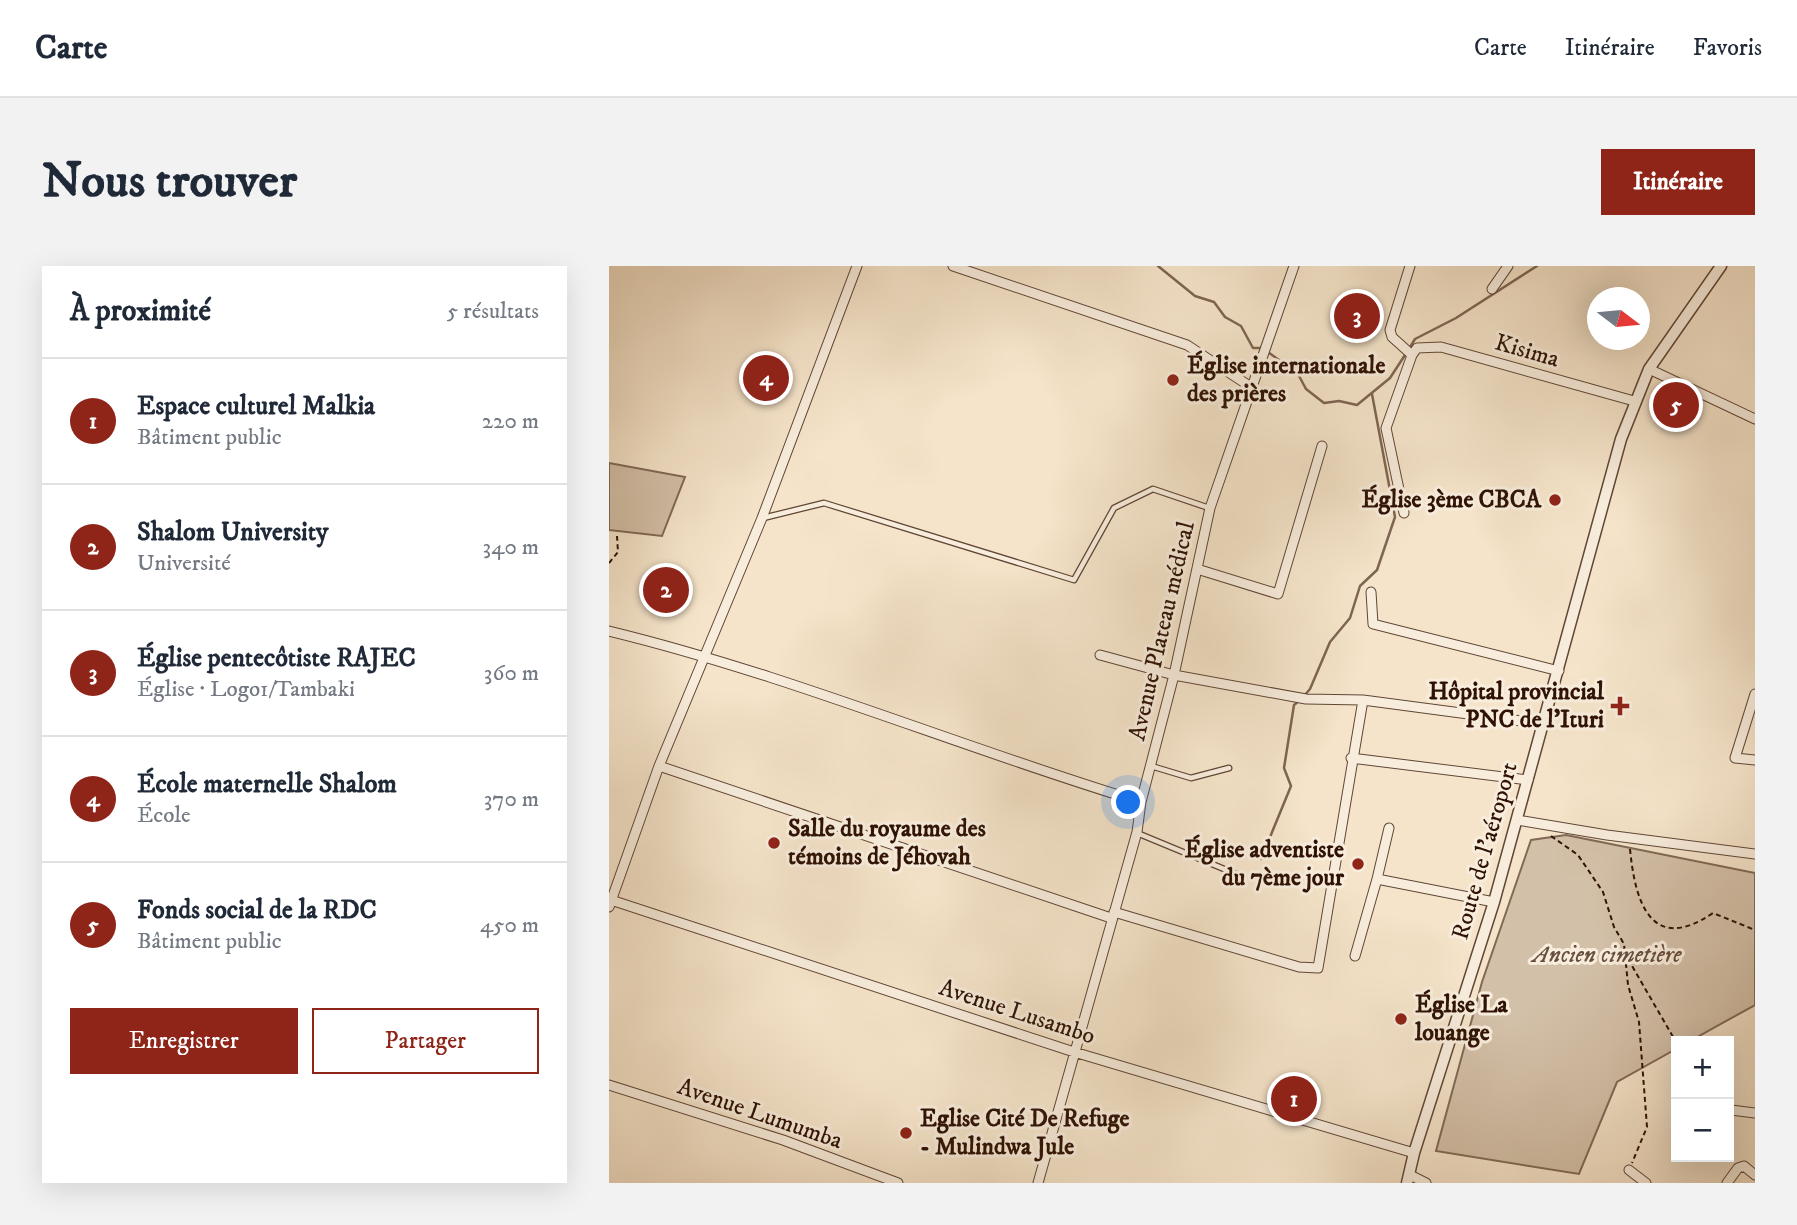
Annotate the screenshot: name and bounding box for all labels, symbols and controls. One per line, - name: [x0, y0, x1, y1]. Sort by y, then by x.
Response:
- text: Carte: [35, 28, 107, 69]
- text: Carte: [1474, 33, 1527, 63]
- text: Itinéraire: [1565, 33, 1655, 63]
- text: Favoris: [1693, 33, 1762, 63]
- button: Itinéraire: [1601, 149, 1755, 215]
- text: Nous trouver: [42, 151, 297, 213]
- north arrow: [1587, 287, 1650, 350]
- pin: 3: [1334, 290, 1380, 342]
- text: À proximité: [70, 293, 211, 330]
- text: 5 résultats: [447, 297, 539, 326]
- street label: Kisima: [1491, 328, 1563, 375]
- place label: Église internationale des prières: [1187, 350, 1385, 409]
- pin: 4: [743, 352, 789, 404]
- marker: Église internationale des prières: [1165, 372, 1181, 388]
- pin: 5: [1653, 379, 1699, 431]
- text: Espace culturel Malkia: [137, 390, 375, 423]
- text: 1: [89, 407, 97, 436]
- text: 220 m: [482, 407, 539, 436]
- text: Bâtiment public: [137, 423, 282, 452]
- place label: Église 3ème CBCA: [1362, 484, 1542, 515]
- marker: Église 3ème CBCA: [1547, 492, 1563, 508]
- text: Shalom University: [137, 516, 328, 549]
- street label: Avenue Plateau médical: [1122, 518, 1202, 743]
- text: 2: [87, 533, 99, 562]
- text: 340 m: [483, 533, 539, 562]
- text: Université: [137, 549, 231, 578]
- pin: 2: [643, 564, 689, 616]
- text: Église pentecôtiste RAJEC: [137, 642, 416, 675]
- text: 3: [89, 659, 97, 688]
- text: 360 m: [484, 659, 539, 688]
- text: Église · Logo1/Tambaki: [137, 675, 355, 704]
- place label: Hôpital provincial PNC de l'Ituri: [1428, 677, 1605, 735]
- marker: Hôpital provincial PNC de l'Ituri: [1610, 696, 1630, 716]
- street label: Route de l'aéroport: [1445, 759, 1525, 943]
- text: École maternelle Shalom: [137, 768, 397, 801]
- text: 4: [86, 785, 100, 814]
- text: 370 m: [484, 785, 539, 814]
- your location: [1111, 785, 1145, 819]
- text: École: [137, 801, 191, 830]
- place label: Salle du royaume des témoins de Jéhovah: [788, 814, 986, 872]
- place label: Église adventiste du 7ème jour: [1184, 834, 1345, 893]
- marker: Salle du royaume des témoins de Jéhovah: [766, 835, 782, 851]
- marker: Église adventiste du 7ème jour: [1350, 856, 1366, 872]
- text: Fonds social de la RDC: [137, 894, 377, 927]
- text: 5: [87, 911, 99, 940]
- text: 450 m: [480, 911, 539, 940]
- text: Bâtiment public: [137, 927, 282, 956]
- park label: Ancien cimetière: [1530, 940, 1682, 970]
- street label: Avenue Lusambo: [935, 973, 1099, 1051]
- place label: Église La louange: [1414, 989, 1508, 1048]
- button: Enregistrer: [70, 1008, 298, 1074]
- button: Partager: [312, 1008, 539, 1074]
- marker: Église La louange: [1393, 1011, 1409, 1027]
- map controls: [1671, 1036, 1734, 1162]
- button: +: [1671, 1036, 1734, 1099]
- street label: Avenue Lumumba: [674, 1072, 847, 1156]
- pin: 1: [1271, 1073, 1317, 1125]
- button: −: [1671, 1099, 1734, 1162]
- place label: Eglise Cité De Refuge - Mulindwa Jule: [920, 1104, 1130, 1162]
- marker: Eglise Cité De Refuge - Mulindwa Jule: [898, 1125, 914, 1141]

